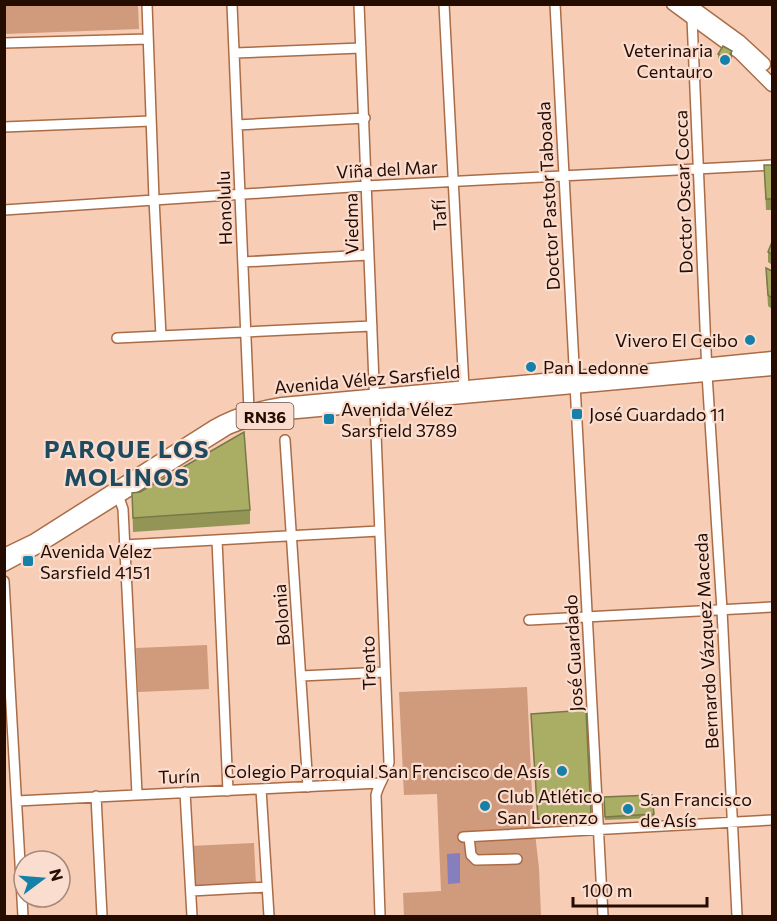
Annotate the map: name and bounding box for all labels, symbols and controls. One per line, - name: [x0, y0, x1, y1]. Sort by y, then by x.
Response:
- place label: Veterinaria Centauro: [623, 39, 713, 82]
- marker: Veterinaria Centauro: [718, 53, 732, 67]
- street label: Doctor Pastor Taboada: [532, 101, 564, 291]
- street label: Doctor Oscar Cocca: [669, 110, 697, 274]
- street label: Viña del Mar: [336, 155, 438, 183]
- street label: Honolulu: [212, 170, 236, 246]
- street label: Viedma: [339, 193, 363, 255]
- street label: Tafí: [427, 198, 451, 231]
- place label: Vivero El Ceibo: [615, 329, 738, 351]
- marker: Vivero El Ceibo: [743, 333, 757, 347]
- place label: Pan Ledonne: [543, 356, 649, 378]
- street label: Avenida Vélez Sarsfield: [273, 360, 461, 398]
- marker: Pan Ledonne: [524, 360, 538, 374]
- place label: Avenida Vélez Sarsfield 3789: [341, 398, 457, 441]
- road number: RN36: [236, 403, 294, 429]
- place label: José Guardado 11: [589, 403, 725, 425]
- marker: José Guardado 11: [570, 407, 584, 421]
- marker: Avenida Vélez Sarsfield 3789: [322, 412, 336, 426]
- district label: PARQUE LOS MOLINOS: [44, 434, 210, 491]
- street label: Bernardo Vázquez Maceda: [689, 532, 723, 750]
- place label: Avenida Vélez Sarsfield 4151: [40, 540, 152, 583]
- marker: Avenida Vélez Sarsfield 4151: [21, 554, 35, 568]
- street label: Bolonia: [268, 583, 294, 647]
- street label: José Guardado: [559, 594, 587, 712]
- street label: Trento: [356, 635, 380, 691]
- place label: Colegio Parroquial San Frencisco de Asís: [224, 760, 550, 782]
- street label: Turín: [158, 764, 200, 788]
- marker: Colegio Parroquial San Frencisco de Asís: [555, 764, 569, 778]
- place label: Club Atlético San Lorenzo: [497, 785, 603, 828]
- place label: San Francisco de Asís: [640, 788, 752, 831]
- marker: Club Atlético San Lorenzo: [478, 799, 492, 813]
- marker: San Francisco de Asís: [621, 802, 635, 816]
- north arrow: [12, 849, 72, 909]
- text: N: [46, 866, 68, 883]
- scale bar: [573, 870, 706, 908]
- text: 100 m: [582, 879, 632, 901]

